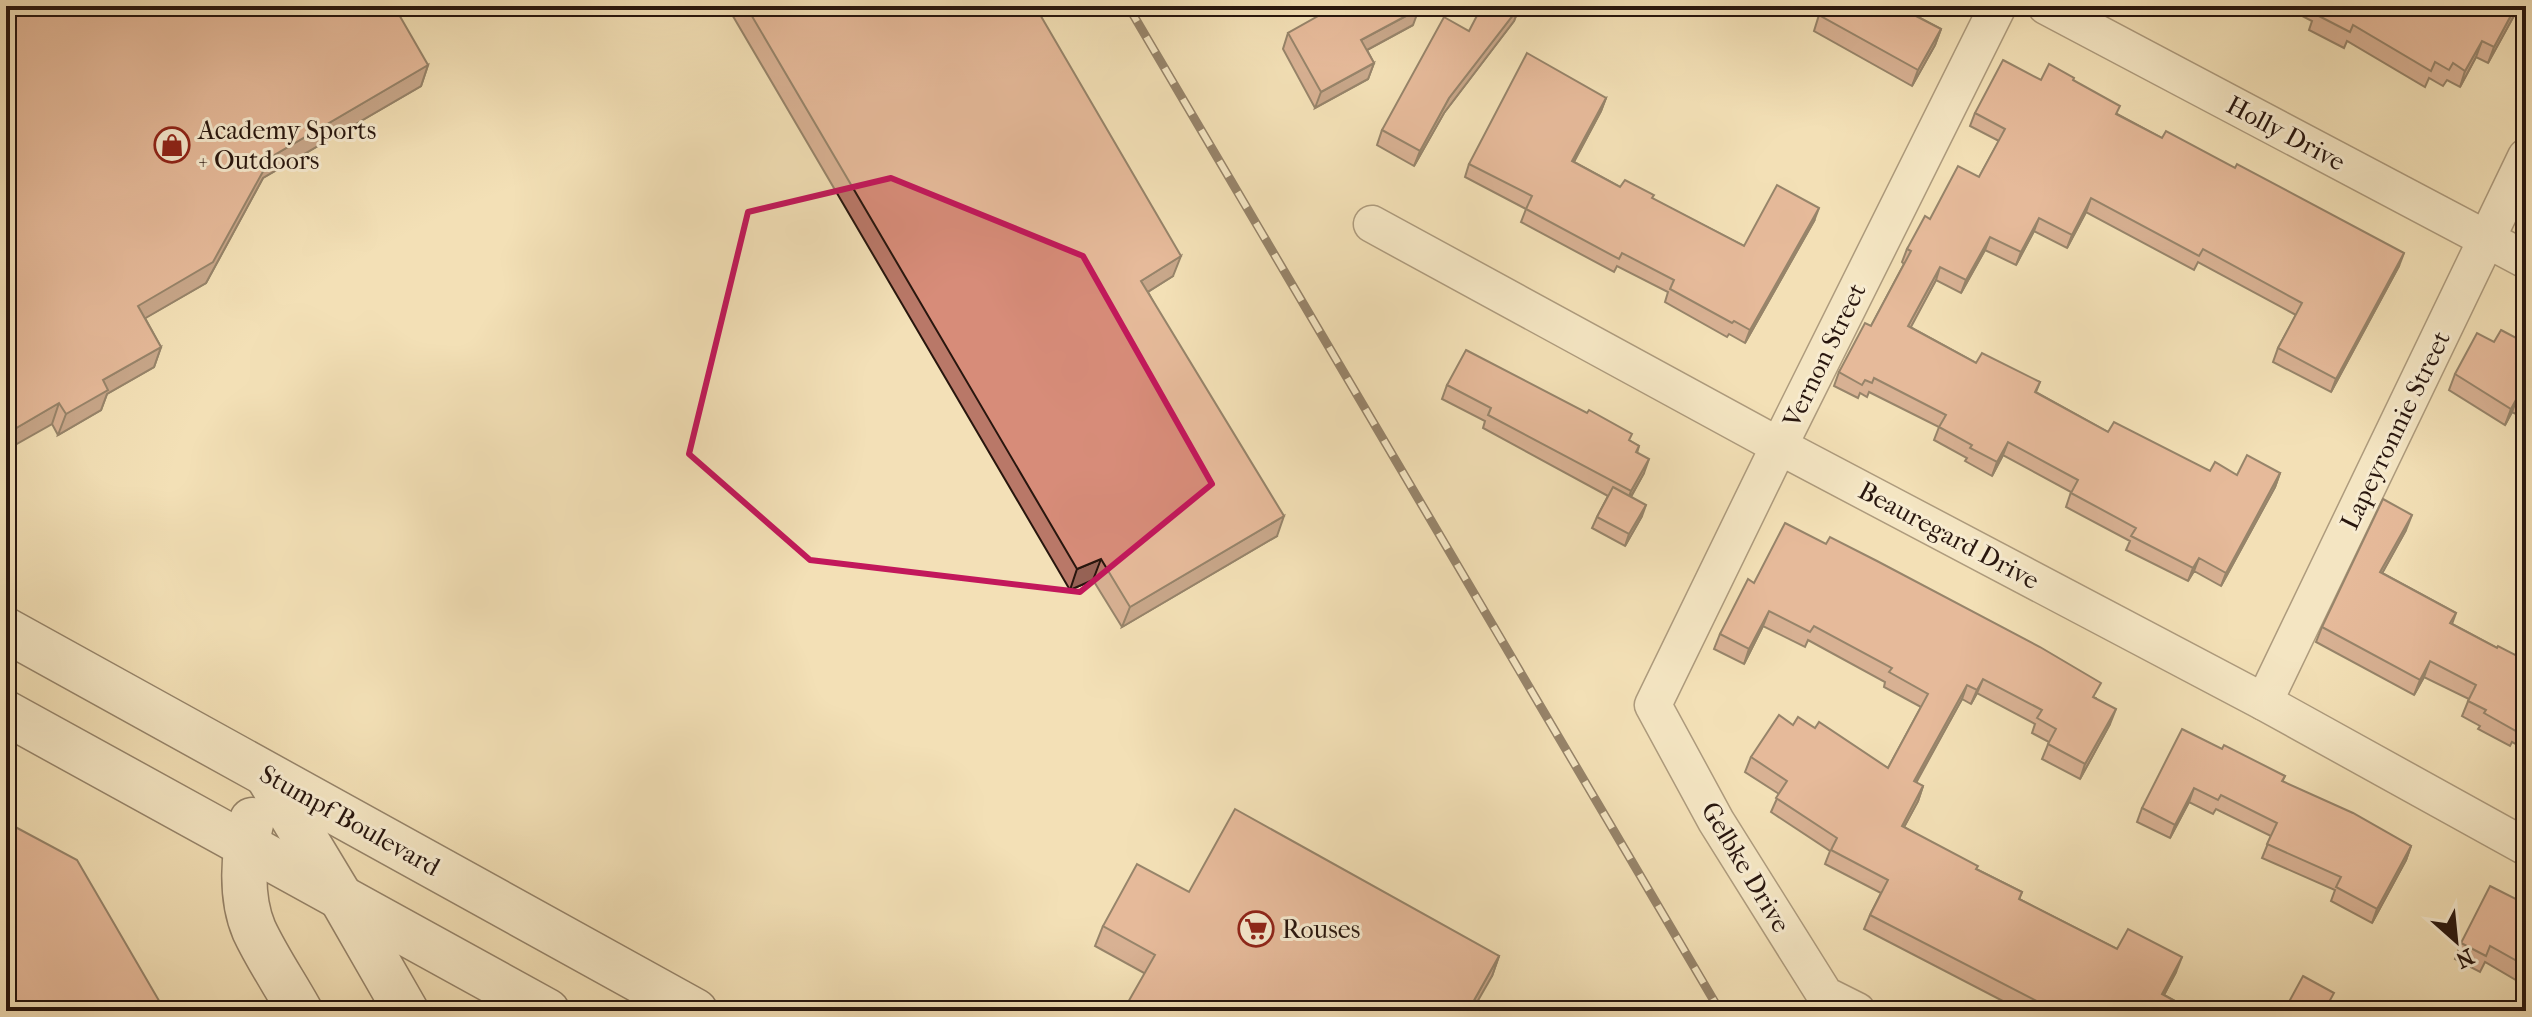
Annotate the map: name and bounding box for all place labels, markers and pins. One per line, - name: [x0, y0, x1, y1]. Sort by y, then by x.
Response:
- place label: Academy Sports + Outdoors: [197, 115, 376, 176]
- shop icon: Academy Sports + Outdoors: [153, 126, 191, 164]
- supermarket icon: Rouses: [1237, 910, 1275, 948]
- place label: Rouses: [1282, 914, 1360, 945]

